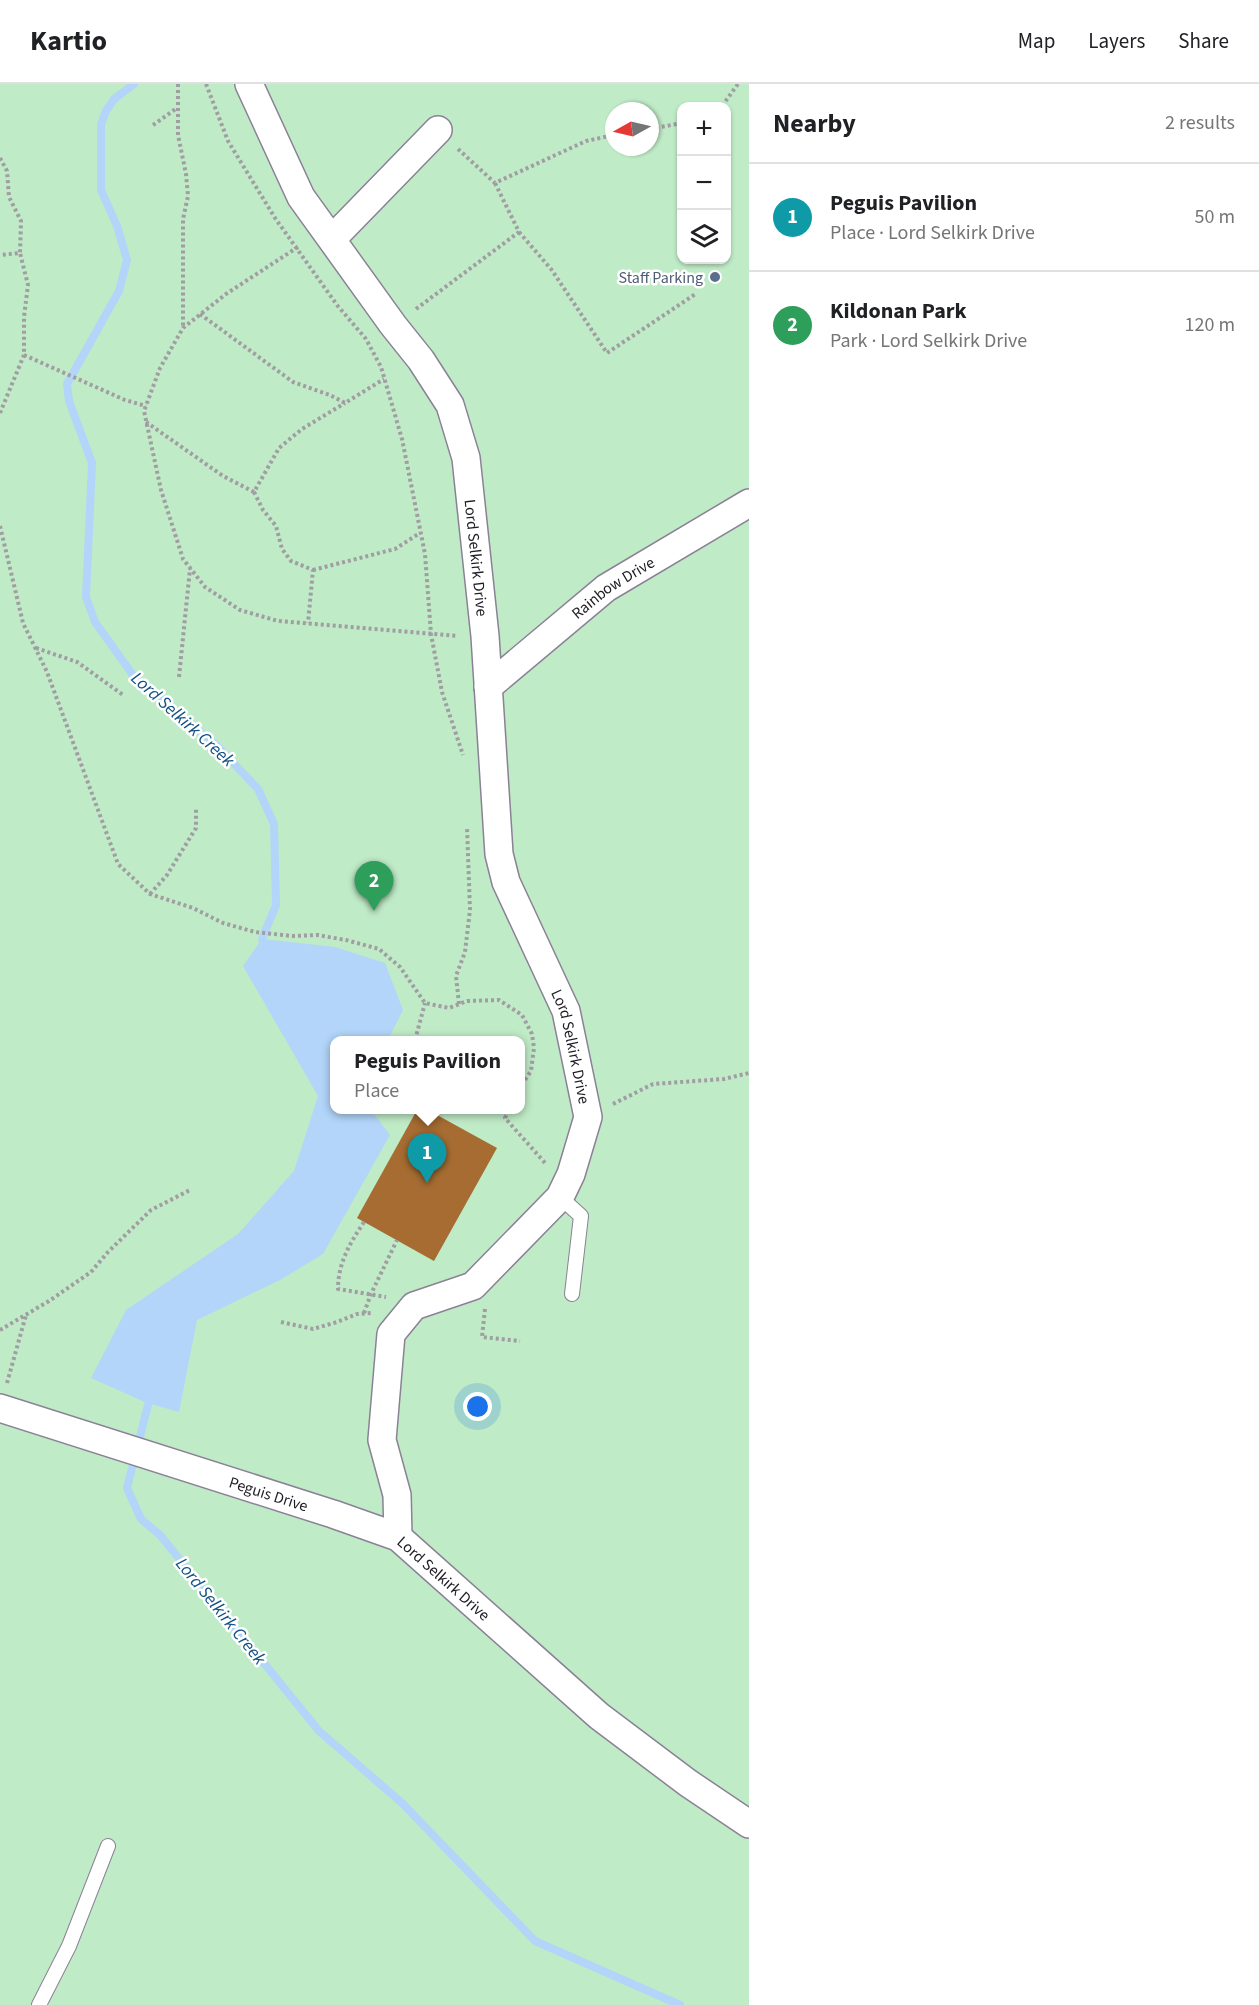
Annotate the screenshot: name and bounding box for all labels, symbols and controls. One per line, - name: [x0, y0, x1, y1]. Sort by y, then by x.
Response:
- text: Kartio: [30, 21, 107, 61]
- text: Map: [1018, 26, 1055, 56]
- text: Layers: [1088, 26, 1145, 56]
- text: Share: [1178, 26, 1229, 56]
- north arrow: [605, 102, 659, 156]
- map controls: [677, 102, 731, 264]
- button: +: [677, 102, 731, 156]
- text: Nearby: [773, 105, 856, 142]
- text: 2 results: [1165, 109, 1235, 137]
- button: −: [677, 156, 731, 210]
- text: Peguis Pavilion: [830, 187, 977, 219]
- text: 1: [787, 203, 798, 231]
- text: 50 m: [1195, 203, 1235, 231]
- button: layers: [677, 210, 731, 264]
- text: Place · Lord Selkirk Drive: [830, 219, 1035, 247]
- place label: Staff Parking: [619, 267, 703, 289]
- marker: Staff Parking: [708, 270, 722, 284]
- text: Kildonan Park: [830, 295, 967, 327]
- text: 2: [787, 311, 798, 339]
- text: 120 m: [1185, 311, 1235, 339]
- text: Park · Lord Selkirk Drive: [830, 327, 1027, 355]
- street label: Lord Selkirk Drive: [458, 498, 493, 617]
- street label: Rainbow Drive: [567, 552, 659, 624]
- water label: Lord Selkirk Creek: [125, 666, 240, 773]
- pin: 2: [354, 862, 394, 911]
- street label: Lord Selkirk Drive: [545, 986, 595, 1106]
- popup: [330, 1036, 525, 1114]
- text: Peguis Pavilion: [354, 1045, 501, 1077]
- text: Place: [354, 1077, 399, 1105]
- pin: 1: [408, 1134, 446, 1183]
- your location: [463, 1392, 492, 1421]
- street label: Peguis Drive: [226, 1472, 311, 1517]
- street label: Lord Selkirk Drive: [392, 1531, 495, 1626]
- water label: Lord Selkirk Creek: [169, 1552, 272, 1671]

